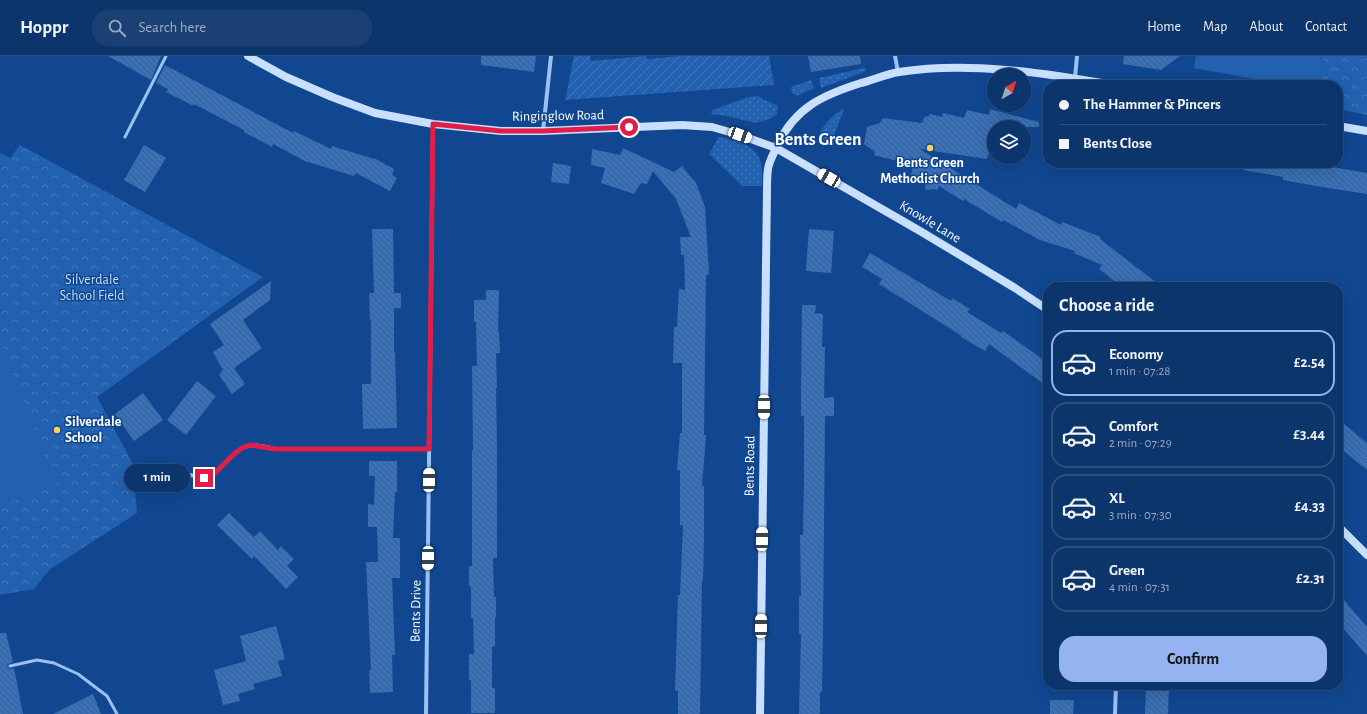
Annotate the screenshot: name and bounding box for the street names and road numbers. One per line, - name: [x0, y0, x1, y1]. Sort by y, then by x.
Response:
- street label: Ringinglow Road: [512, 108, 604, 124]
- street label: Knowle Lane: [897, 198, 963, 246]
- street label: Bents Road: [742, 435, 758, 497]
- street label: Bents Drive: [408, 580, 424, 642]

